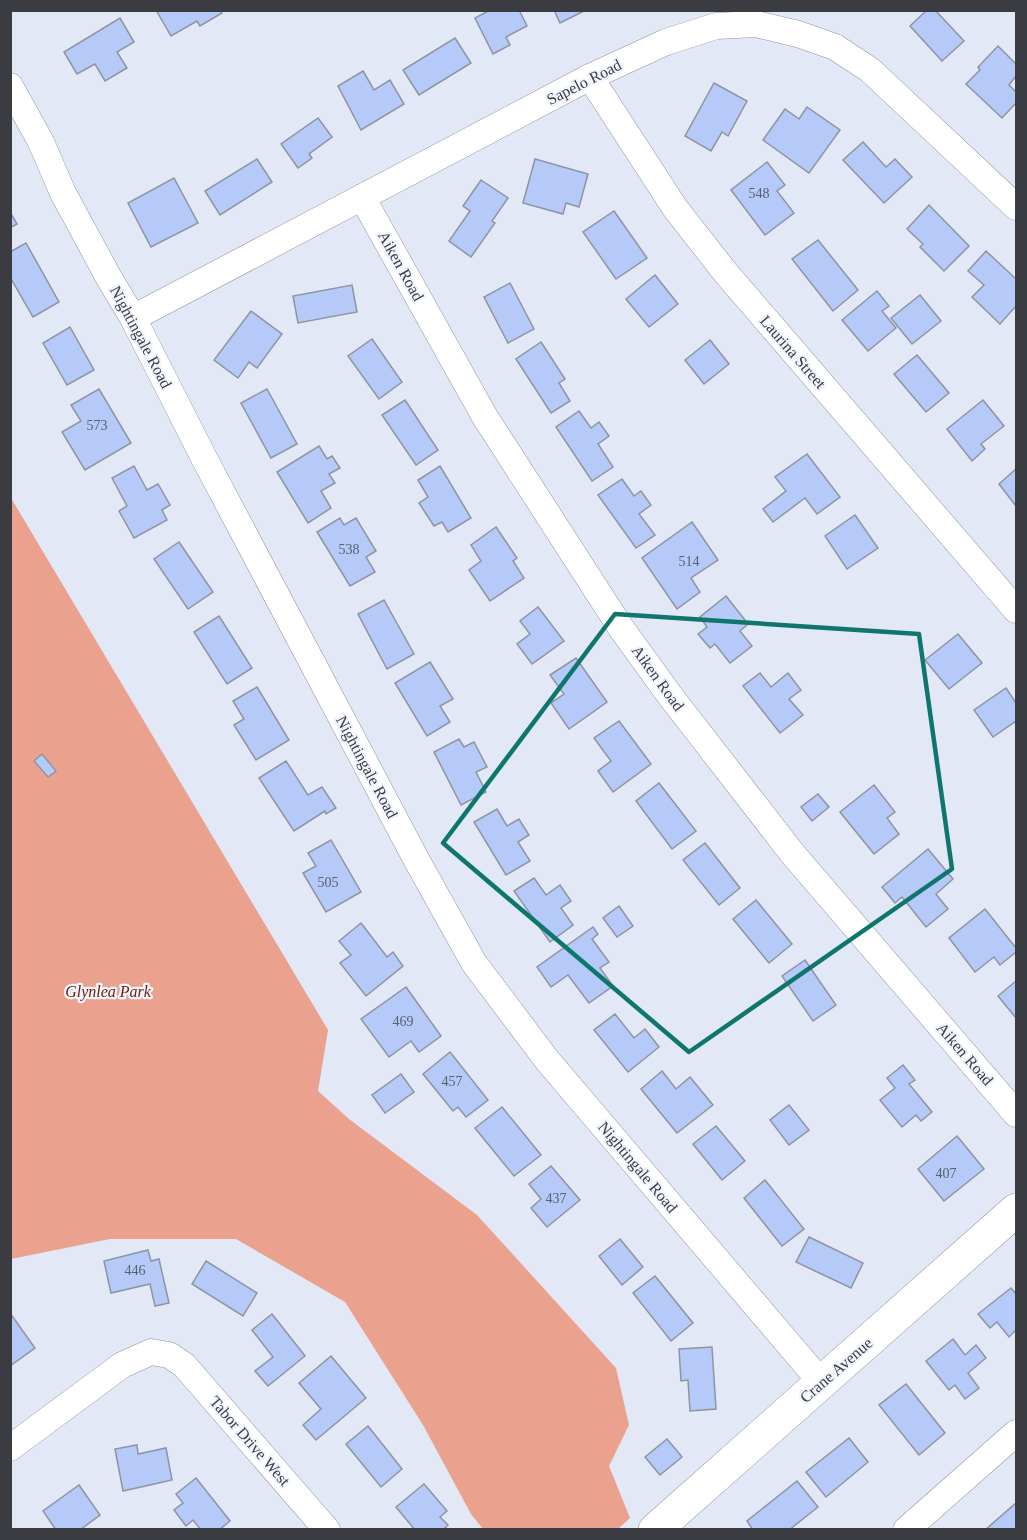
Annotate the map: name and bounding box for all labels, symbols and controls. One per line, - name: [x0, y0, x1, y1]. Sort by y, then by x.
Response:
- street label: Sapelo Road: [544, 56, 625, 109]
- house number: 548: [749, 186, 770, 201]
- street label: Aiken Road: [375, 228, 427, 304]
- street label: Nightingale Road: [106, 283, 175, 391]
- street label: Laurina Street: [757, 312, 830, 392]
- house number: 573: [87, 418, 108, 433]
- house number: 538: [339, 542, 360, 557]
- house number: 514: [679, 554, 700, 569]
- street label: Aiken Road: [629, 642, 687, 714]
- street label: Nightingale Road: [332, 713, 401, 821]
- house number: 505: [318, 875, 339, 890]
- park label: Glynlea Park: [65, 983, 152, 1001]
- house number: 469: [393, 1014, 414, 1029]
- street label: Aiken Road: [933, 1019, 997, 1089]
- house number: 457: [442, 1074, 463, 1089]
- street label: Nightingale Road: [594, 1118, 681, 1217]
- house number: 407: [936, 1166, 957, 1181]
- house number: 437: [546, 1191, 567, 1206]
- house number: 446: [125, 1263, 146, 1278]
- street label: Crane Avenue: [797, 1334, 875, 1406]
- street label: Tabor Drive West: [207, 1393, 294, 1490]

